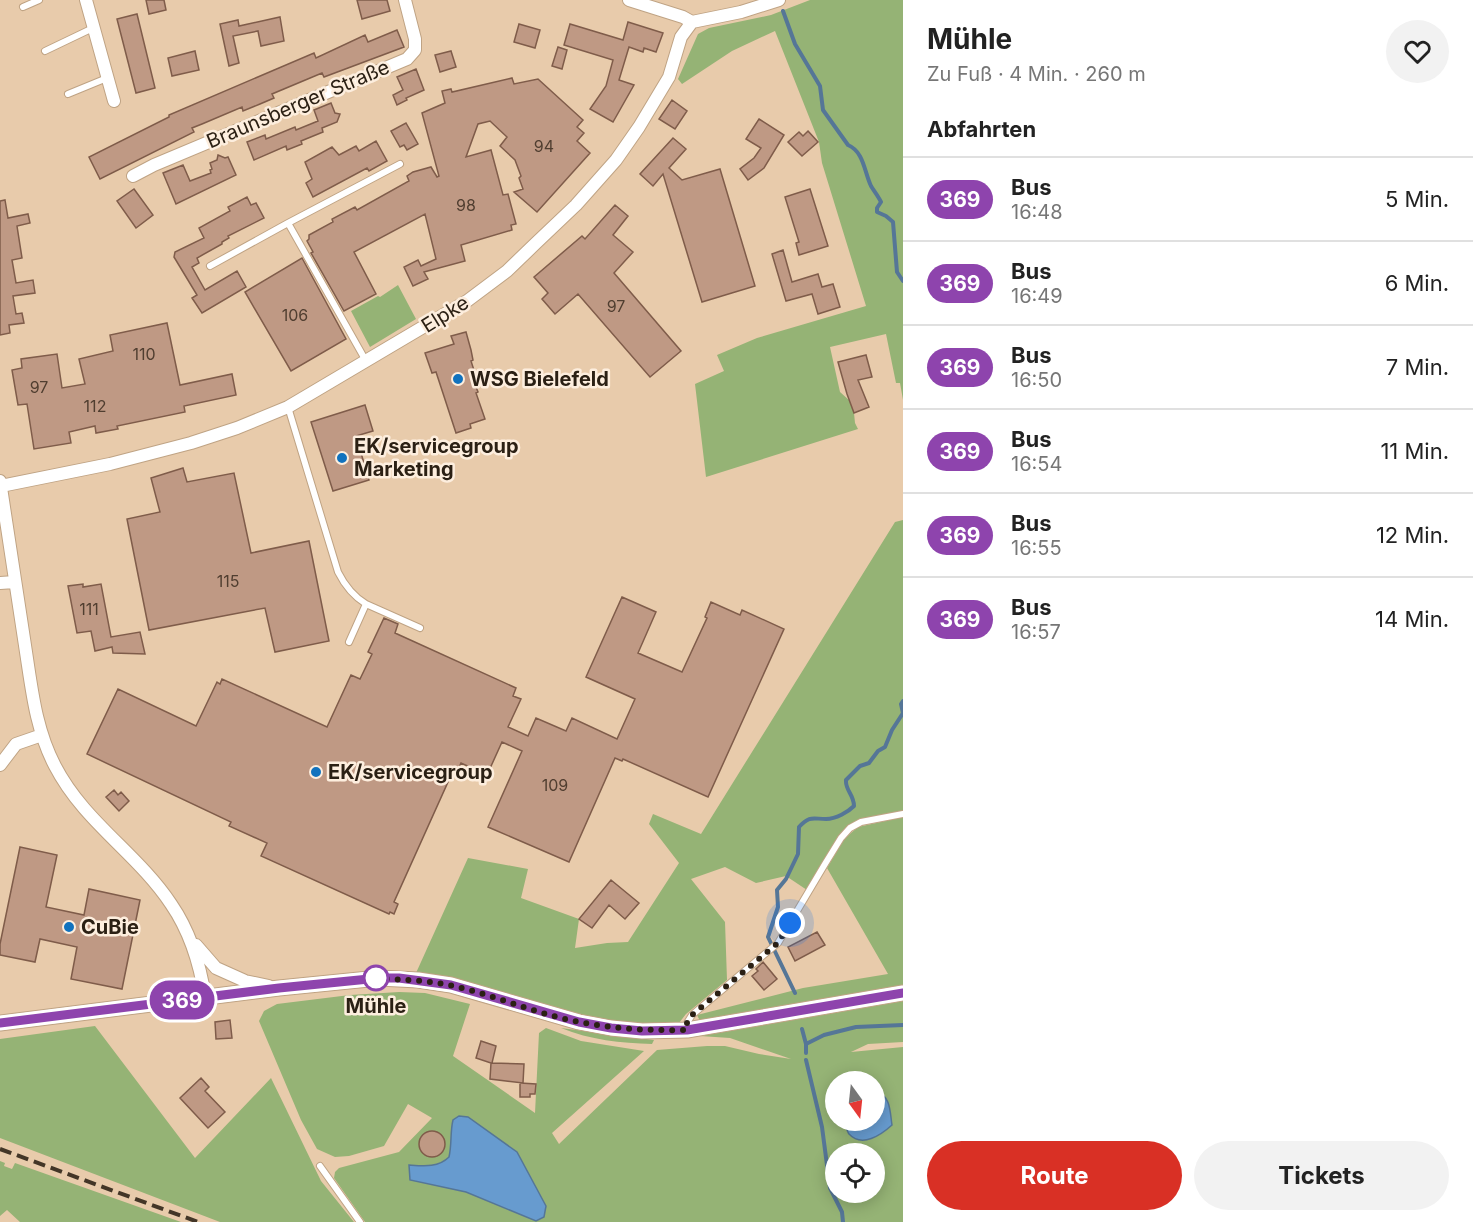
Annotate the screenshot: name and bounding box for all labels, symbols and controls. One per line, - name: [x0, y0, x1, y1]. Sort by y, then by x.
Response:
- button: heart: [1386, 20, 1449, 83]
- text: Mühle: [927, 22, 1012, 56]
- street label: Braunsberger Straße: [203, 55, 393, 153]
- text: Zu Fuß · 4 Min. · 260 m: [927, 62, 1146, 86]
- text: Abfahrten: [927, 116, 1036, 142]
- house number: 94: [534, 136, 554, 156]
- text: Bus: [1011, 174, 1052, 200]
- text: 5 Min.: [1385, 186, 1449, 212]
- text: 369: [940, 187, 980, 212]
- house number: 98: [456, 195, 476, 215]
- text: 16:48: [1011, 200, 1063, 224]
- text: Bus: [1011, 258, 1052, 284]
- text: 6 Min.: [1385, 270, 1449, 296]
- text: 369: [940, 271, 980, 296]
- text: 16:49: [1011, 284, 1063, 308]
- street label: Elpke: [417, 290, 473, 338]
- house number: 97: [607, 296, 625, 316]
- house number: 106: [282, 305, 308, 325]
- text: Bus: [1011, 342, 1052, 368]
- house number: 110: [132, 344, 156, 364]
- text: 7 Min.: [1386, 354, 1449, 380]
- text: 369: [940, 355, 980, 380]
- place label: WSG Bielefeld: [470, 367, 609, 391]
- text: 16:50: [1011, 368, 1062, 392]
- marker: WSG Bielefeld: [451, 372, 465, 386]
- house number: 97: [30, 377, 48, 397]
- house number: 112: [84, 396, 106, 416]
- text: Bus: [1011, 426, 1052, 452]
- place label: EK/servicegroup Marketing: [354, 434, 519, 481]
- text: 11 Min.: [1380, 438, 1449, 464]
- text: 369: [940, 439, 980, 464]
- marker: EK/servicegroup Marketing: [335, 451, 349, 465]
- text: 16:54: [1011, 452, 1062, 476]
- text: Bus: [1011, 510, 1052, 536]
- text: 12 Min.: [1376, 522, 1449, 548]
- text: 369: [940, 523, 980, 548]
- text: 16:55: [1011, 536, 1062, 560]
- house number: 115: [217, 571, 239, 591]
- text: Bus: [1011, 594, 1052, 620]
- house number: 111: [79, 599, 99, 619]
- text: 14 Min.: [1375, 606, 1449, 632]
- text: 369: [940, 607, 980, 632]
- text: 16:57: [1011, 620, 1061, 644]
- place label: EK/servicegroup: [328, 760, 493, 784]
- marker: EK/servicegroup: [309, 765, 323, 779]
- house number: 109: [542, 775, 568, 795]
- your location: [775, 908, 805, 938]
- place label: CuBie: [81, 915, 139, 939]
- marker: CuBie: [62, 920, 76, 934]
- marker: Mühle: [363, 965, 389, 991]
- line badge: 369: [148, 980, 216, 1020]
- text: 369: [162, 988, 202, 1013]
- place label: Mühle: [346, 994, 407, 1018]
- north arrow: [825, 1071, 885, 1131]
- map controls: [825, 1071, 885, 1203]
- button: Route: [927, 1141, 1182, 1210]
- button: Tickets: [1194, 1141, 1449, 1210]
- button: locate: [825, 1143, 885, 1203]

